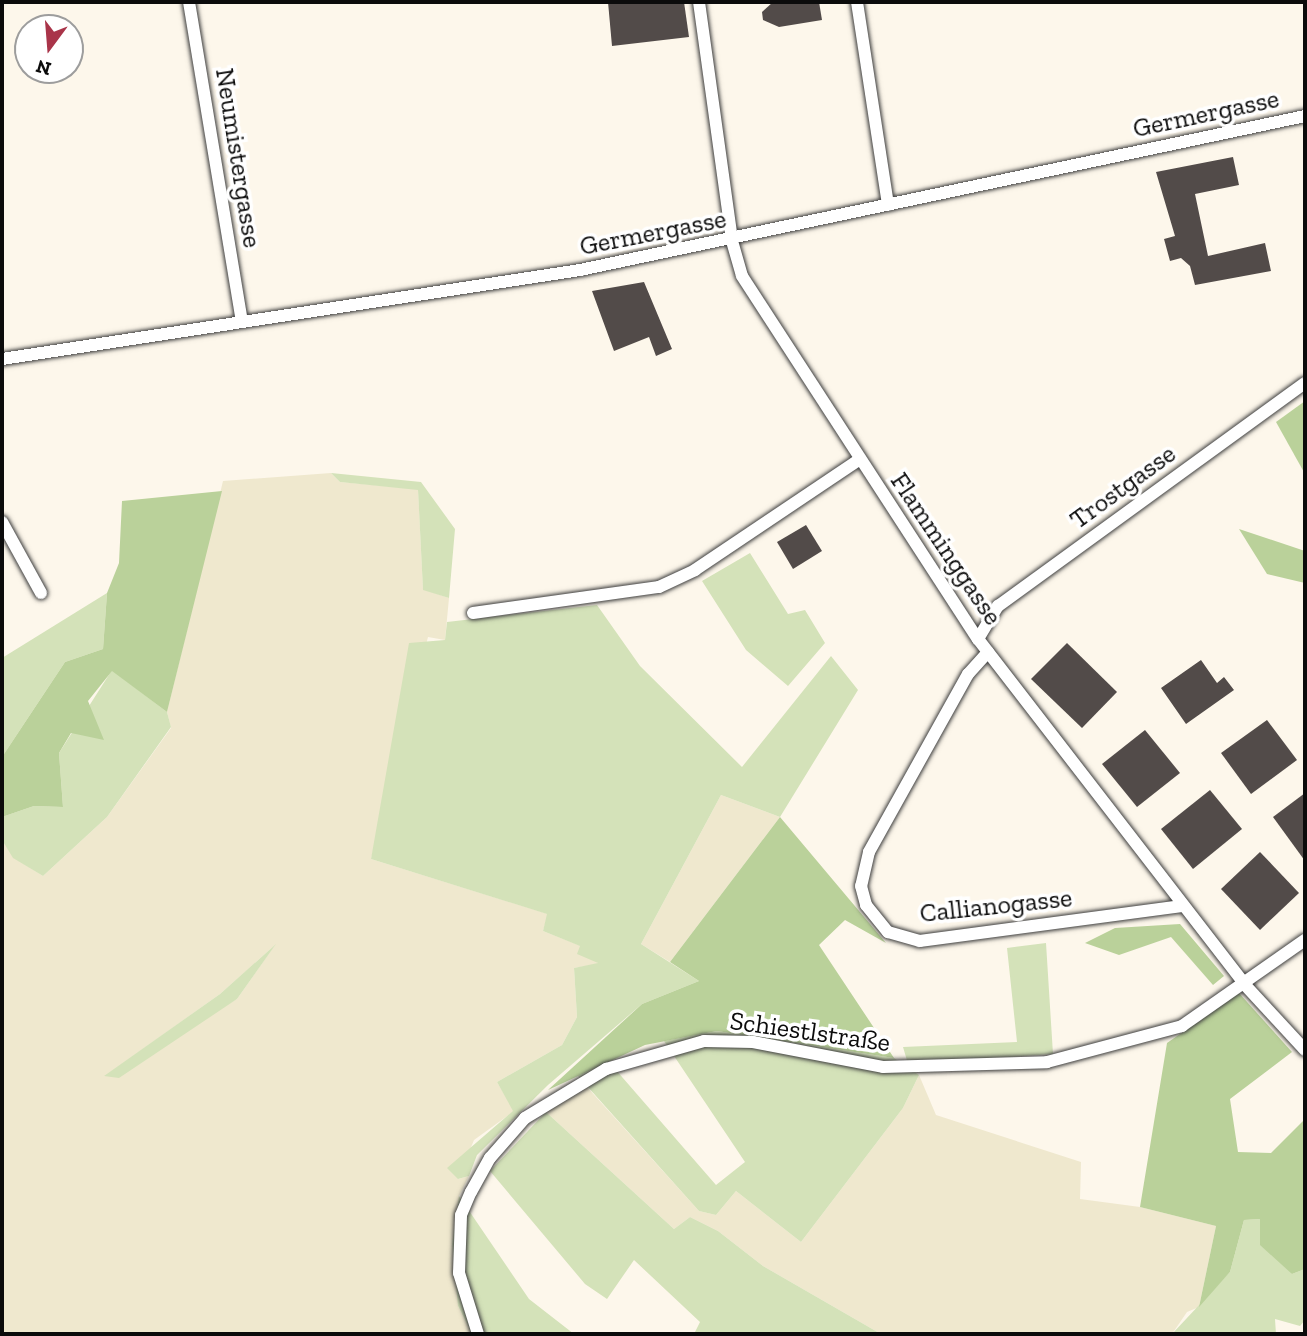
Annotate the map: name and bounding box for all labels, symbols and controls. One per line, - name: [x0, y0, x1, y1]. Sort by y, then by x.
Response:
- north arrow: [14, 14, 84, 84]
- text: N: [34, 55, 54, 81]
- street label: Neumistergasse: [208, 66, 268, 250]
- street label: Germergasse: [1130, 83, 1282, 145]
- street label: Germergasse: [577, 204, 729, 262]
- street label: Trostgasse: [1064, 438, 1182, 536]
- street label: Flamminggasse: [884, 467, 1008, 631]
- street label: Callianogasse: [918, 882, 1074, 930]
- street label: Schiestlstraße: [728, 1005, 892, 1059]

